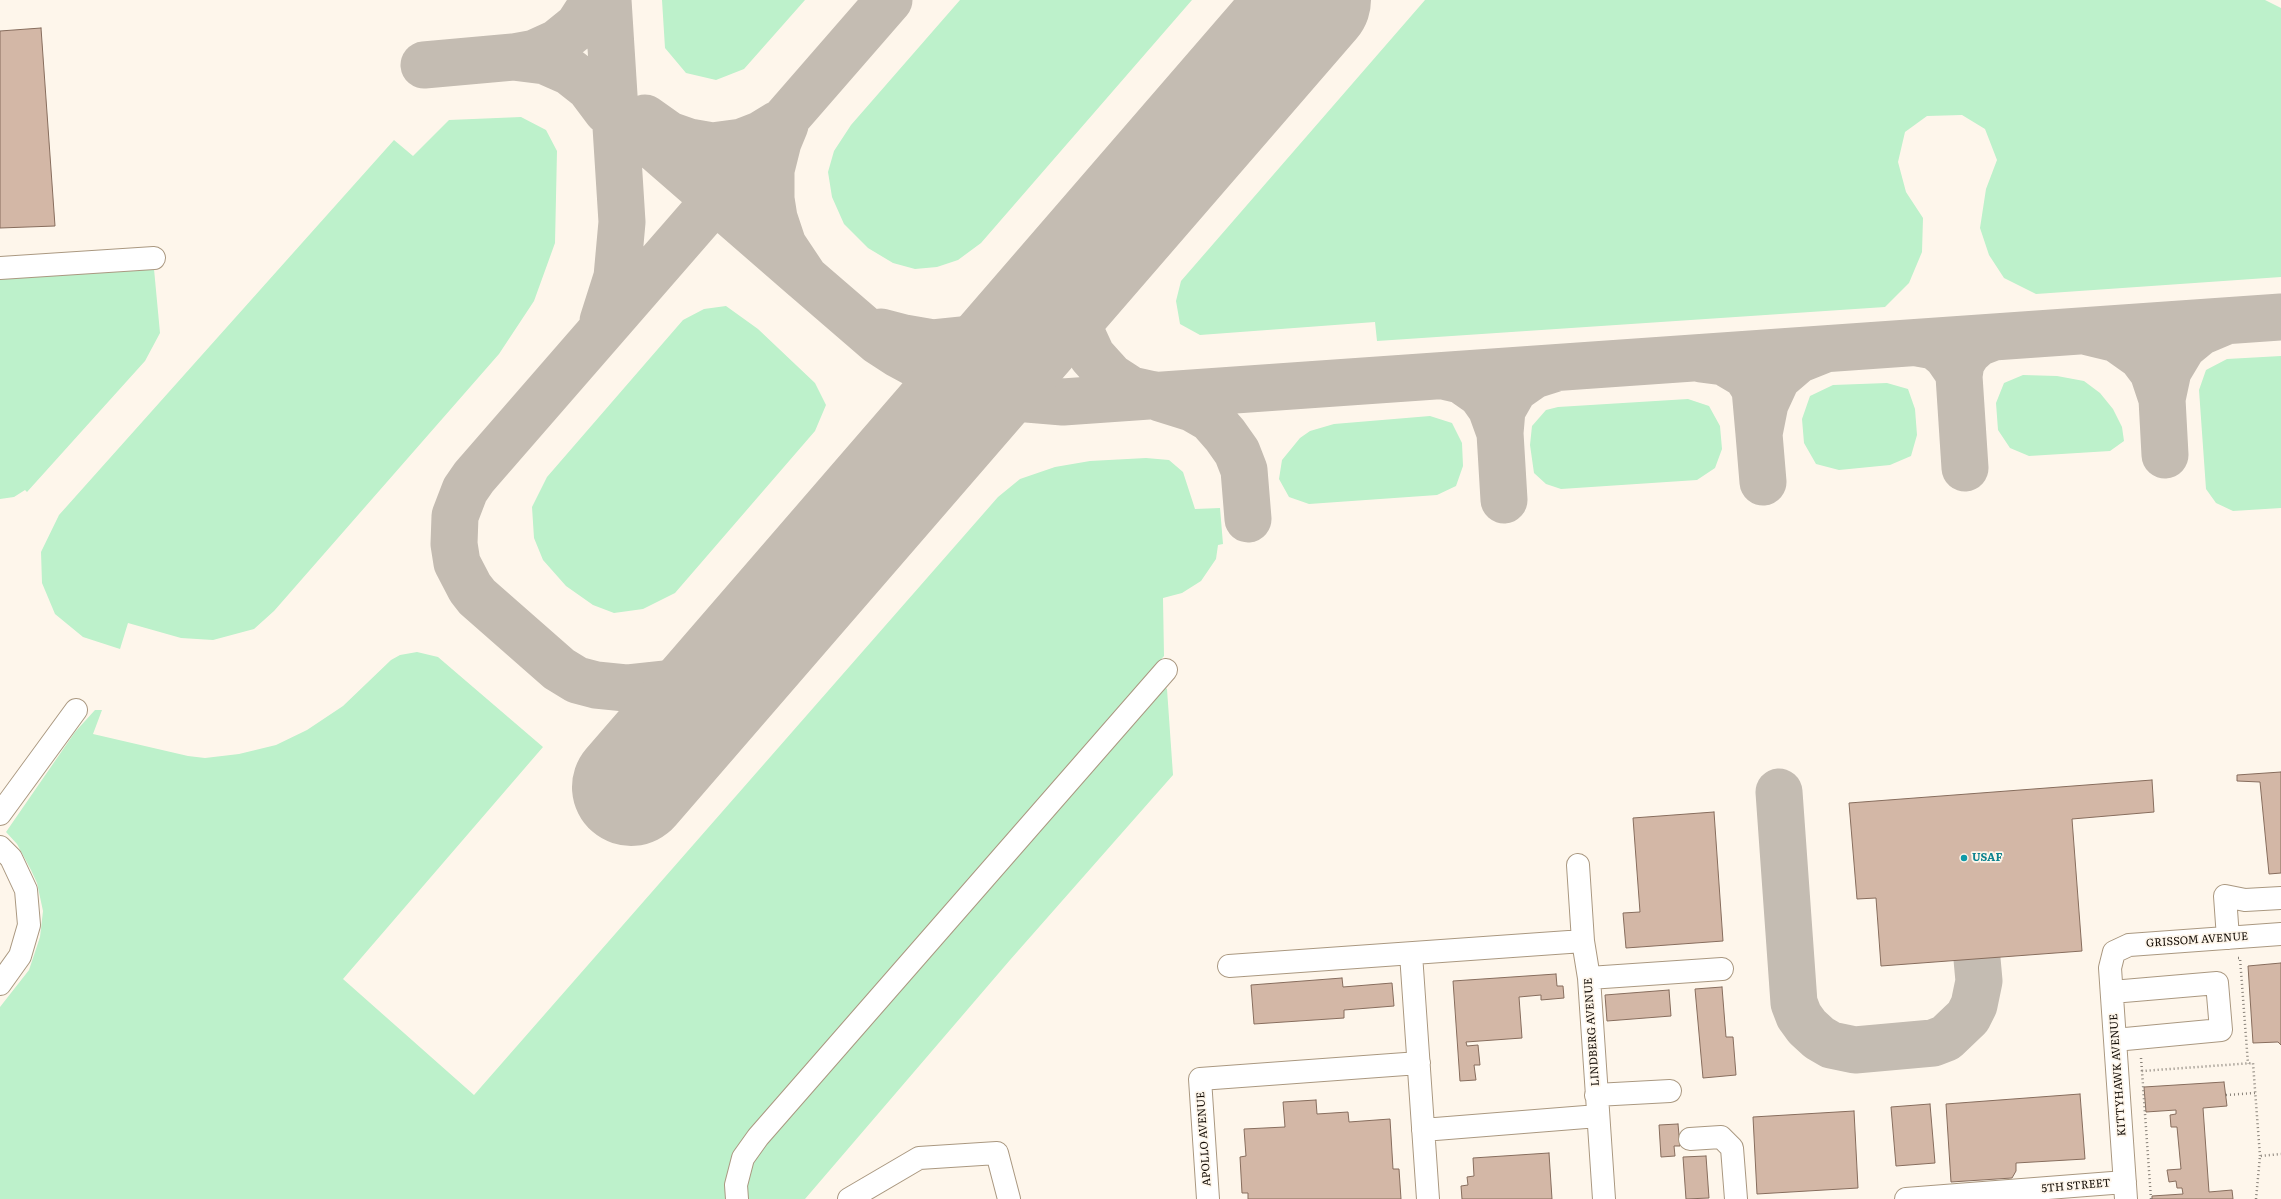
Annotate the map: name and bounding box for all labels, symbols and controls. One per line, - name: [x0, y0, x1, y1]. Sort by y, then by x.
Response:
- place label: USAF: [1972, 851, 2002, 865]
- marker: USAF: [1959, 853, 1969, 863]
- street label: GRISSOM AVENUE: [2145, 930, 2249, 950]
- street label: LINDBERG AVENUE: [1582, 977, 1602, 1087]
- street label: KITTYHAWK AVENUE: [2107, 1013, 2129, 1137]
- street label: APOLLO AVENUE: [1194, 1091, 1214, 1187]
- street label: 5TH STREET: [2041, 1176, 2111, 1196]

